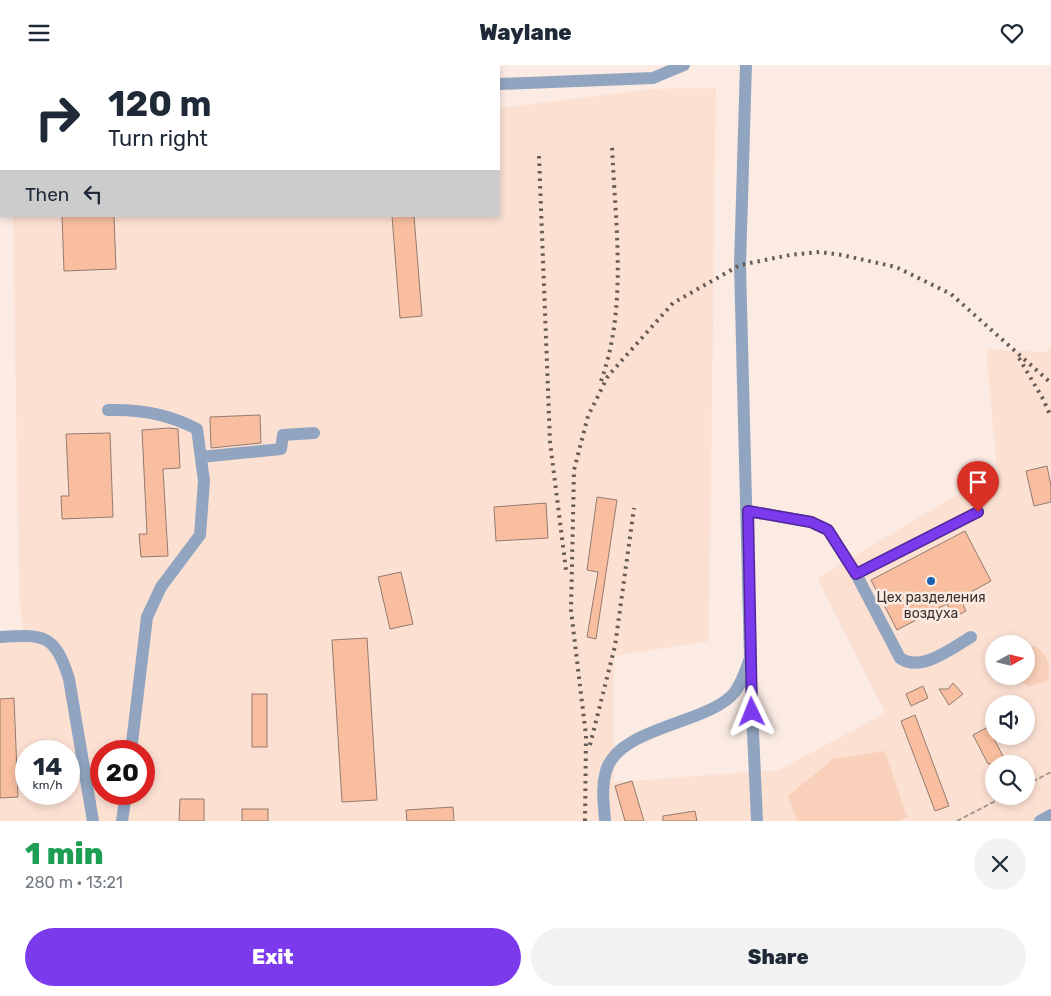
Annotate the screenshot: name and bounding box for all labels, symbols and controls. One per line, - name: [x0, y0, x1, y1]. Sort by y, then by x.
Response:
- icon: menu: [25, 19, 53, 47]
- text: Waylane: [479, 19, 572, 46]
- icon: heart: [998, 19, 1026, 47]
- text: 120 m: [108, 83, 211, 125]
- icon: right: [25, 85, 90, 150]
- text: Turn right: [108, 125, 208, 152]
- icon: left: [79, 180, 107, 208]
- text: Then: [25, 183, 69, 206]
- pin: [957, 461, 999, 512]
- icon: arrive: [964, 468, 992, 496]
- marker: Цех разделения воздуха: [925, 575, 937, 587]
- place label: Цех разделения воздуха: [876, 589, 986, 622]
- north arrow: [985, 635, 1035, 685]
- map controls: [985, 635, 1035, 805]
- position arrow: [725, 685, 777, 737]
- button: sound: [985, 695, 1035, 745]
- speed limit sign: 20: [90, 740, 155, 805]
- text: 14: [33, 752, 62, 781]
- button: search: [985, 755, 1035, 805]
- text: km/h: [33, 778, 62, 792]
- text: 1 min: [25, 836, 103, 872]
- button: close: [974, 838, 1026, 890]
- text: 280 m · 13:21: [25, 873, 123, 892]
- button: Exit: [25, 928, 521, 986]
- button: Share: [531, 928, 1026, 986]

